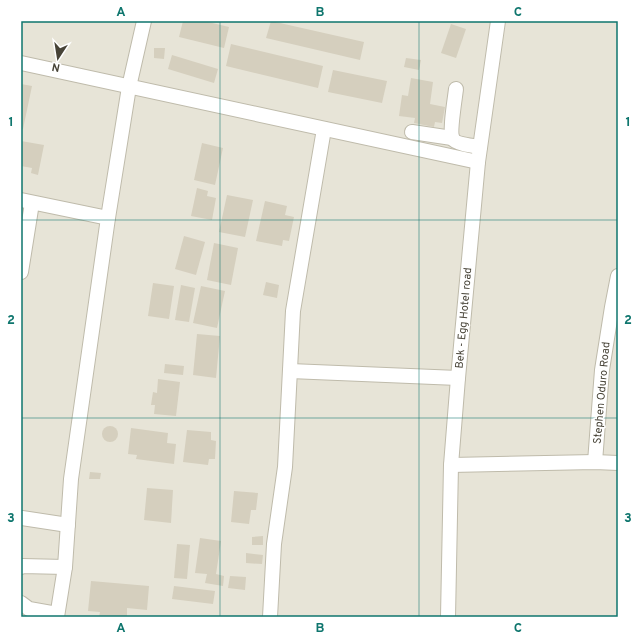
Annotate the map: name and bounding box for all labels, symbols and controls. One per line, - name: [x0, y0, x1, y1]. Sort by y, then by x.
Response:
- text: A: [116, 5, 126, 21]
- text: B: [316, 5, 325, 21]
- text: C: [514, 5, 522, 21]
- north arrow: [38, 38, 78, 78]
- text: N: [51, 59, 61, 74]
- text: 1: [8, 115, 14, 131]
- text: 1: [625, 115, 631, 131]
- street label: Bek - Egg Hotel road: [453, 267, 475, 369]
- text: 2: [7, 313, 15, 329]
- text: 2: [624, 313, 632, 329]
- street label: Stephen Oduro Road: [591, 341, 613, 445]
- text: 3: [7, 511, 15, 527]
- text: 3: [624, 511, 632, 527]
- text: A: [116, 621, 126, 637]
- text: B: [316, 621, 325, 637]
- text: C: [514, 621, 522, 637]

